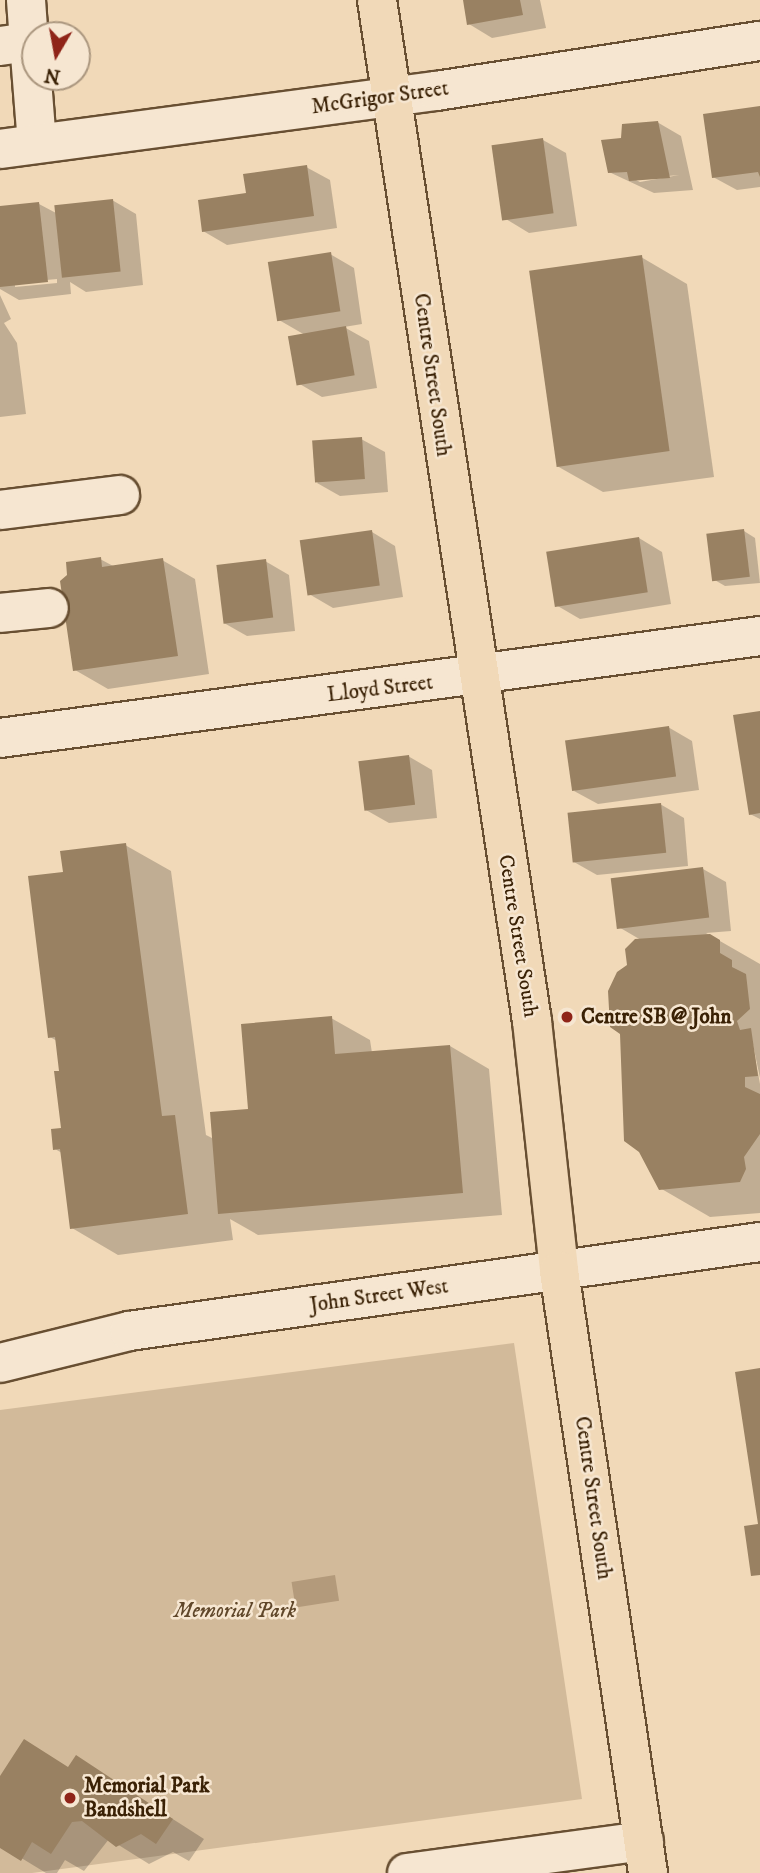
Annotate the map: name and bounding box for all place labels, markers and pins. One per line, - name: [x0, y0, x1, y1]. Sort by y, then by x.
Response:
- place label: Centre SB @ John: [581, 1004, 732, 1030]
- marker: Centre SB @ John: [559, 1009, 575, 1025]
- place label: Memorial Park Bandshell: [84, 1773, 210, 1823]
- marker: Memorial Park Bandshell: [62, 1790, 78, 1806]

